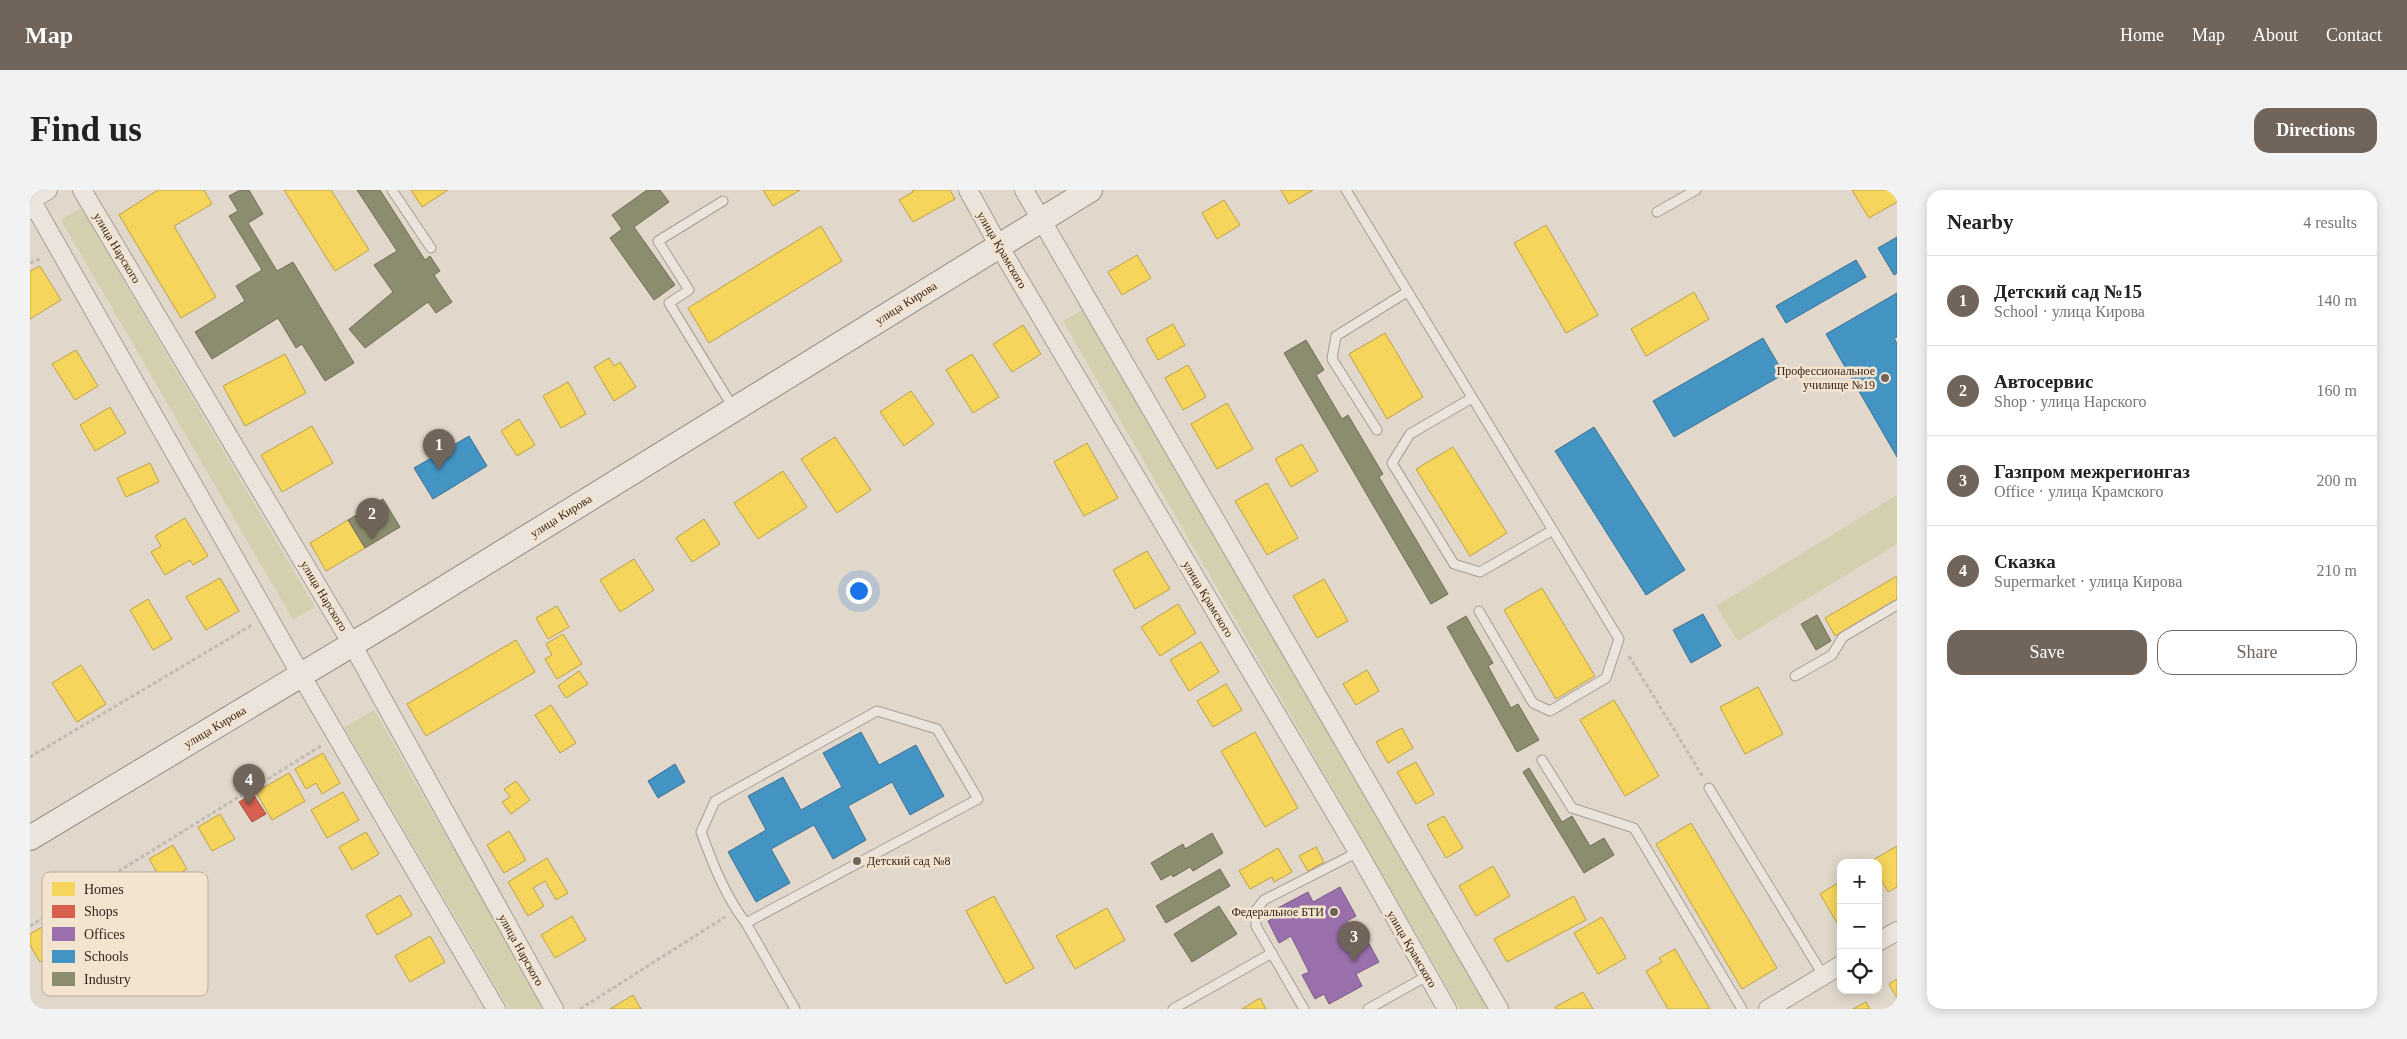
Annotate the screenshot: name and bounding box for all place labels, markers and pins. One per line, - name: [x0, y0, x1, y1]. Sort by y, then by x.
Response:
- place label: Профессиональное училище №19: [1777, 364, 1875, 392]
- marker: Профессиональное училище №19: [1879, 372, 1891, 384]
- pin: 1: [423, 429, 455, 470]
- pin: 2: [356, 498, 388, 539]
- pin: 4: [233, 764, 265, 805]
- place label: Детский сад №8: [867, 854, 950, 868]
- marker: Детский сад №8: [851, 855, 863, 867]
- place label: Федеральное БТИ: [1231, 905, 1324, 919]
- marker: Федеральное БТИ: [1328, 906, 1340, 918]
- pin: 3: [1338, 921, 1370, 962]

